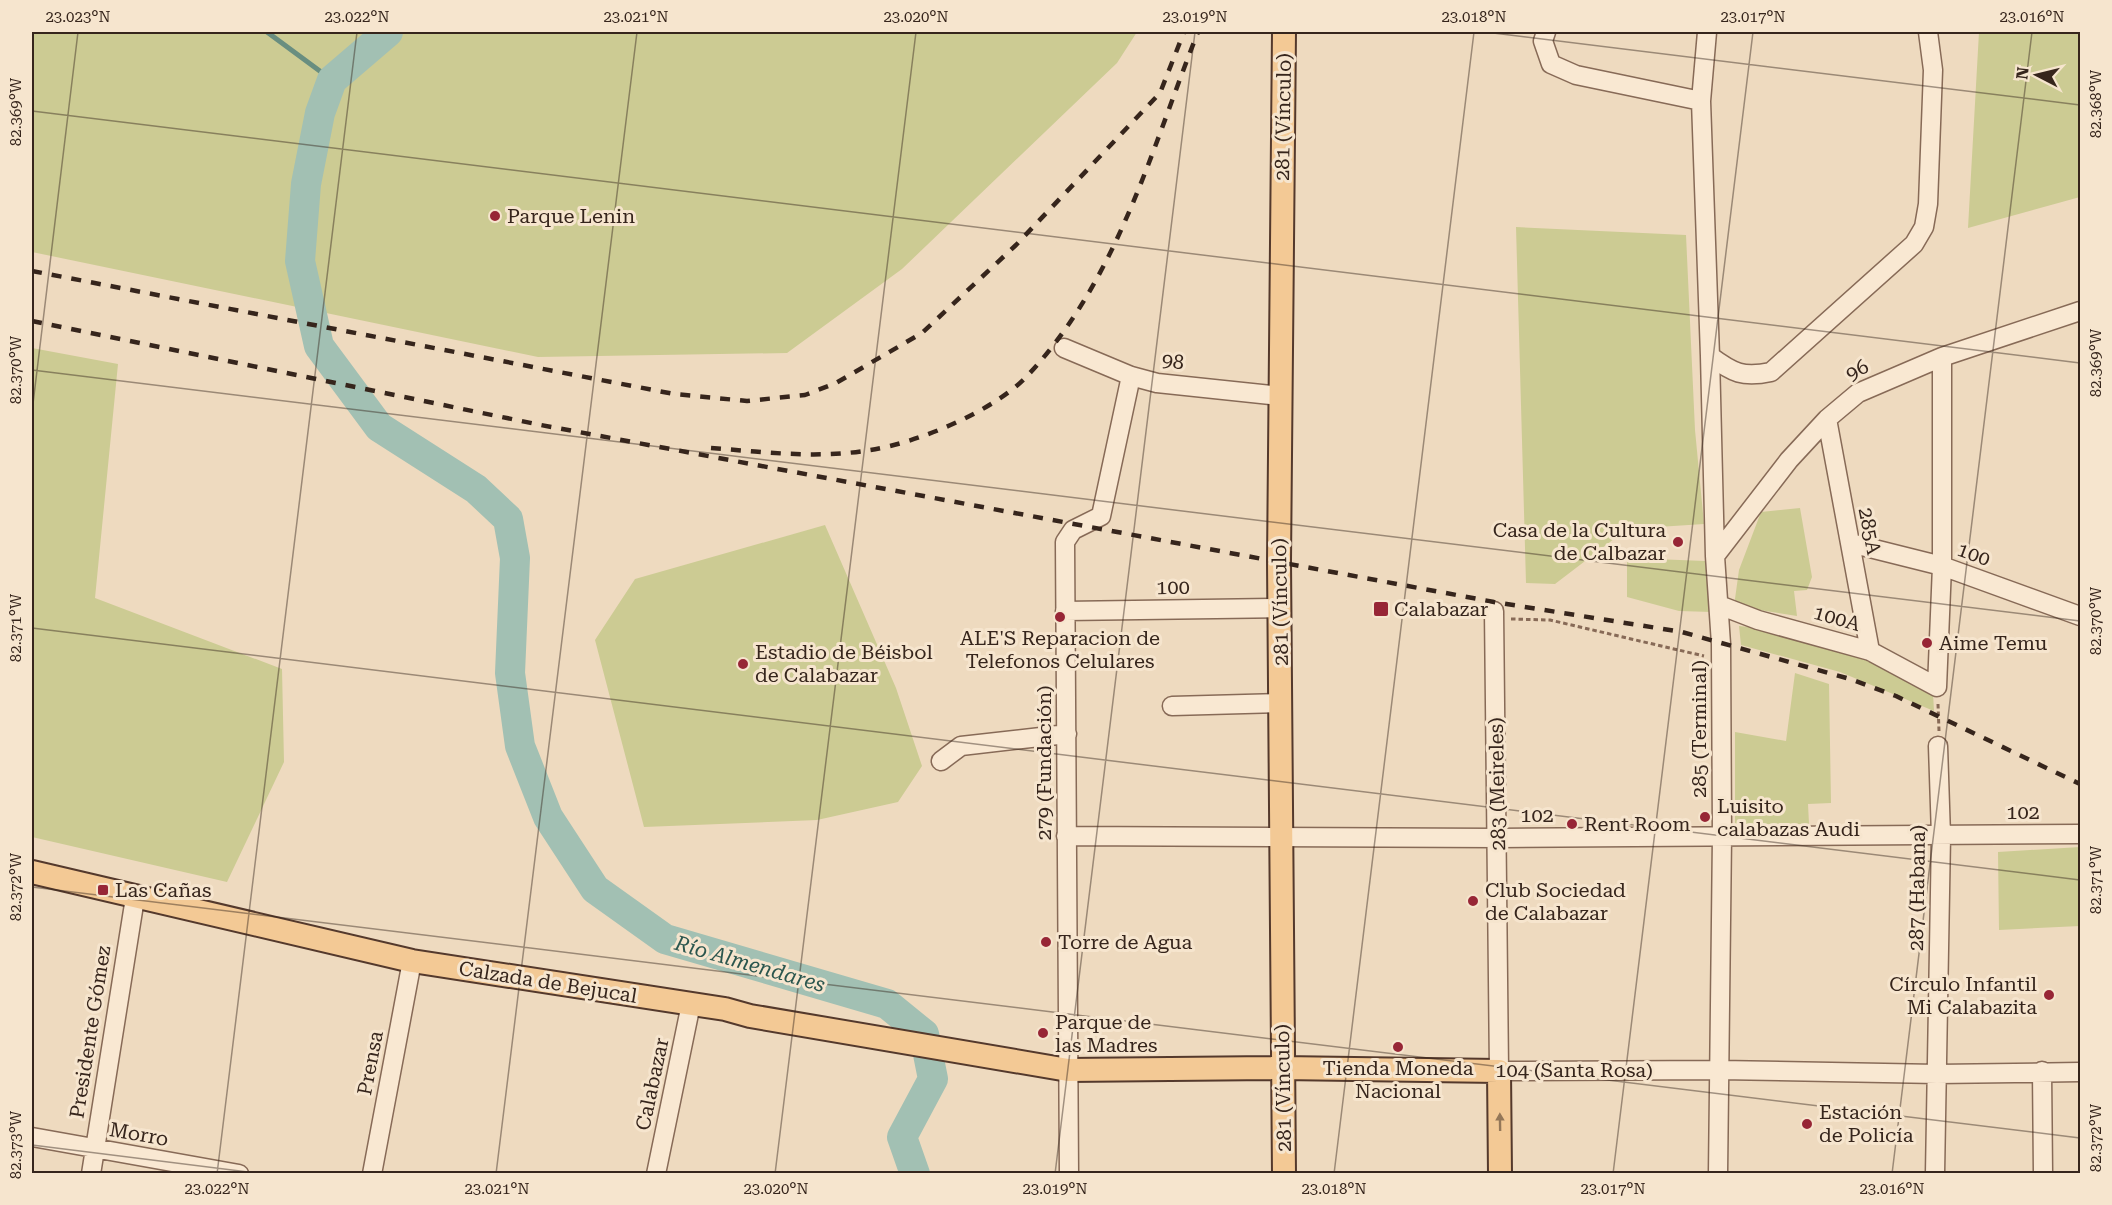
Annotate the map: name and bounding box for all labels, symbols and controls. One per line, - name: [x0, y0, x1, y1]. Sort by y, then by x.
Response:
- text: 23.023°N: [45, 8, 111, 26]
- text: 23.022°N: [324, 8, 390, 26]
- text: 23.021°N: [603, 8, 669, 26]
- text: 23.020°N: [883, 8, 949, 26]
- text: 23.019°N: [1162, 8, 1228, 26]
- text: 23.018°N: [1441, 8, 1507, 26]
- text: 23.017°N: [1720, 8, 1786, 26]
- text: 23.016°N: [1999, 8, 2065, 26]
- north arrow: [2007, 45, 2067, 105]
- street label: 281 (Vínculo): [1270, 53, 1296, 181]
- text: N: [2012, 66, 2033, 81]
- text: 82.368°W: [2087, 69, 2105, 138]
- text: 82.369°W: [7, 77, 25, 146]
- place label: Parque Lenin: [507, 204, 635, 228]
- marker: Parque Lenin: [488, 209, 502, 223]
- text: 82.369°W: [2087, 328, 2105, 397]
- text: 82.370°W: [7, 335, 25, 404]
- street label: 98: [1160, 348, 1186, 374]
- street label: 96: [1841, 354, 1873, 386]
- street label: 285A: [1854, 505, 1886, 557]
- place label: Casa de la Cultura de Calbazar: [1493, 518, 1666, 565]
- marker: Casa de la Cultura de Calbazar: [1671, 535, 1685, 549]
- street label: 100: [1954, 537, 1994, 571]
- street label: 281 (Vínculo): [1267, 538, 1293, 666]
- street label: 100: [1156, 575, 1190, 599]
- text: 82.370°W: [2087, 586, 2105, 655]
- text: 82.371°W: [7, 593, 25, 662]
- place label: Calabazar: [1394, 597, 1488, 621]
- marker: Calabazar: [1372, 600, 1390, 618]
- street label: 100A: [1811, 600, 1863, 636]
- marker: ALE'S Reparacion de Telefonos Celulares: [1053, 610, 1067, 624]
- place label: ALE'S Reparacion de Telefonos Celulares: [960, 626, 1160, 673]
- place label: Aime Temu: [1939, 631, 2048, 655]
- marker: Aime Temu: [1920, 636, 1934, 650]
- place label: Estadio de Béisbol de Calabazar: [755, 640, 933, 687]
- marker: Estadio de Béisbol de Calabazar: [736, 657, 750, 671]
- street label: 285 (Terminal): [1687, 660, 1711, 798]
- street label: 279 (Fundación): [1032, 685, 1056, 841]
- street label: 283 (Meireles): [1484, 717, 1510, 851]
- place label: Luisito calabazas Audi: [1717, 794, 1860, 841]
- street label: 102: [2006, 800, 2040, 824]
- street label: 102: [1520, 803, 1554, 827]
- marker: Luisito calabazas Audi: [1698, 810, 1712, 824]
- place label: Rent Room: [1584, 812, 1690, 836]
- marker: Rent Room: [1565, 817, 1579, 831]
- street label: 287 (Habana): [1904, 825, 1930, 951]
- text: 82.371°W: [2087, 845, 2105, 914]
- text: 82.372°W: [7, 852, 25, 921]
- place label: Las Cañas: [115, 878, 211, 902]
- place label: Club Sociedad de Calabazar: [1485, 878, 1626, 925]
- marker: Las Cañas: [96, 883, 110, 897]
- marker: Club Sociedad de Calabazar: [1466, 894, 1480, 908]
- place label: Torre de Agua: [1058, 930, 1193, 954]
- water label: Río Almendares: [671, 931, 828, 997]
- marker: Torre de Agua: [1039, 935, 1053, 949]
- street label: Presidente Gómez: [64, 944, 116, 1120]
- street label: Calzada de Bejucal: [457, 956, 639, 1008]
- place label: Círculo Infantil Mi Calabazita: [1889, 972, 2037, 1019]
- marker: Círculo Infantil Mi Calabazita: [2042, 988, 2056, 1002]
- place label: Parque de las Madres: [1055, 1010, 1157, 1057]
- street label: 281 (Vínculo): [1270, 1024, 1296, 1152]
- marker: Parque de las Madres: [1036, 1026, 1050, 1040]
- street label: Prensa: [352, 1029, 388, 1097]
- street label: Calabazar: [630, 1035, 674, 1133]
- marker: Tienda Moneda Nacional: [1391, 1040, 1405, 1054]
- place label: Tienda Moneda Nacional: [1322, 1056, 1474, 1103]
- street label: 104 (Santa Rosa): [1495, 1058, 1653, 1082]
- place label: Estación de Policía: [1819, 1100, 1914, 1147]
- text: 82.372°W: [2087, 1103, 2105, 1172]
- text: 82.373°W: [7, 1110, 25, 1179]
- one-way arrow: [1495, 1113, 1505, 1132]
- street label: Morro: [108, 1117, 170, 1151]
- marker: Estación de Policía: [1800, 1117, 1814, 1131]
- text: 23.022°N: [184, 1180, 250, 1198]
- text: 23.021°N: [464, 1180, 530, 1198]
- text: 23.020°N: [743, 1180, 809, 1198]
- text: 23.019°N: [1022, 1180, 1088, 1198]
- text: 23.018°N: [1301, 1180, 1367, 1198]
- text: 23.017°N: [1580, 1180, 1646, 1198]
- text: 23.016°N: [1859, 1180, 1925, 1198]

